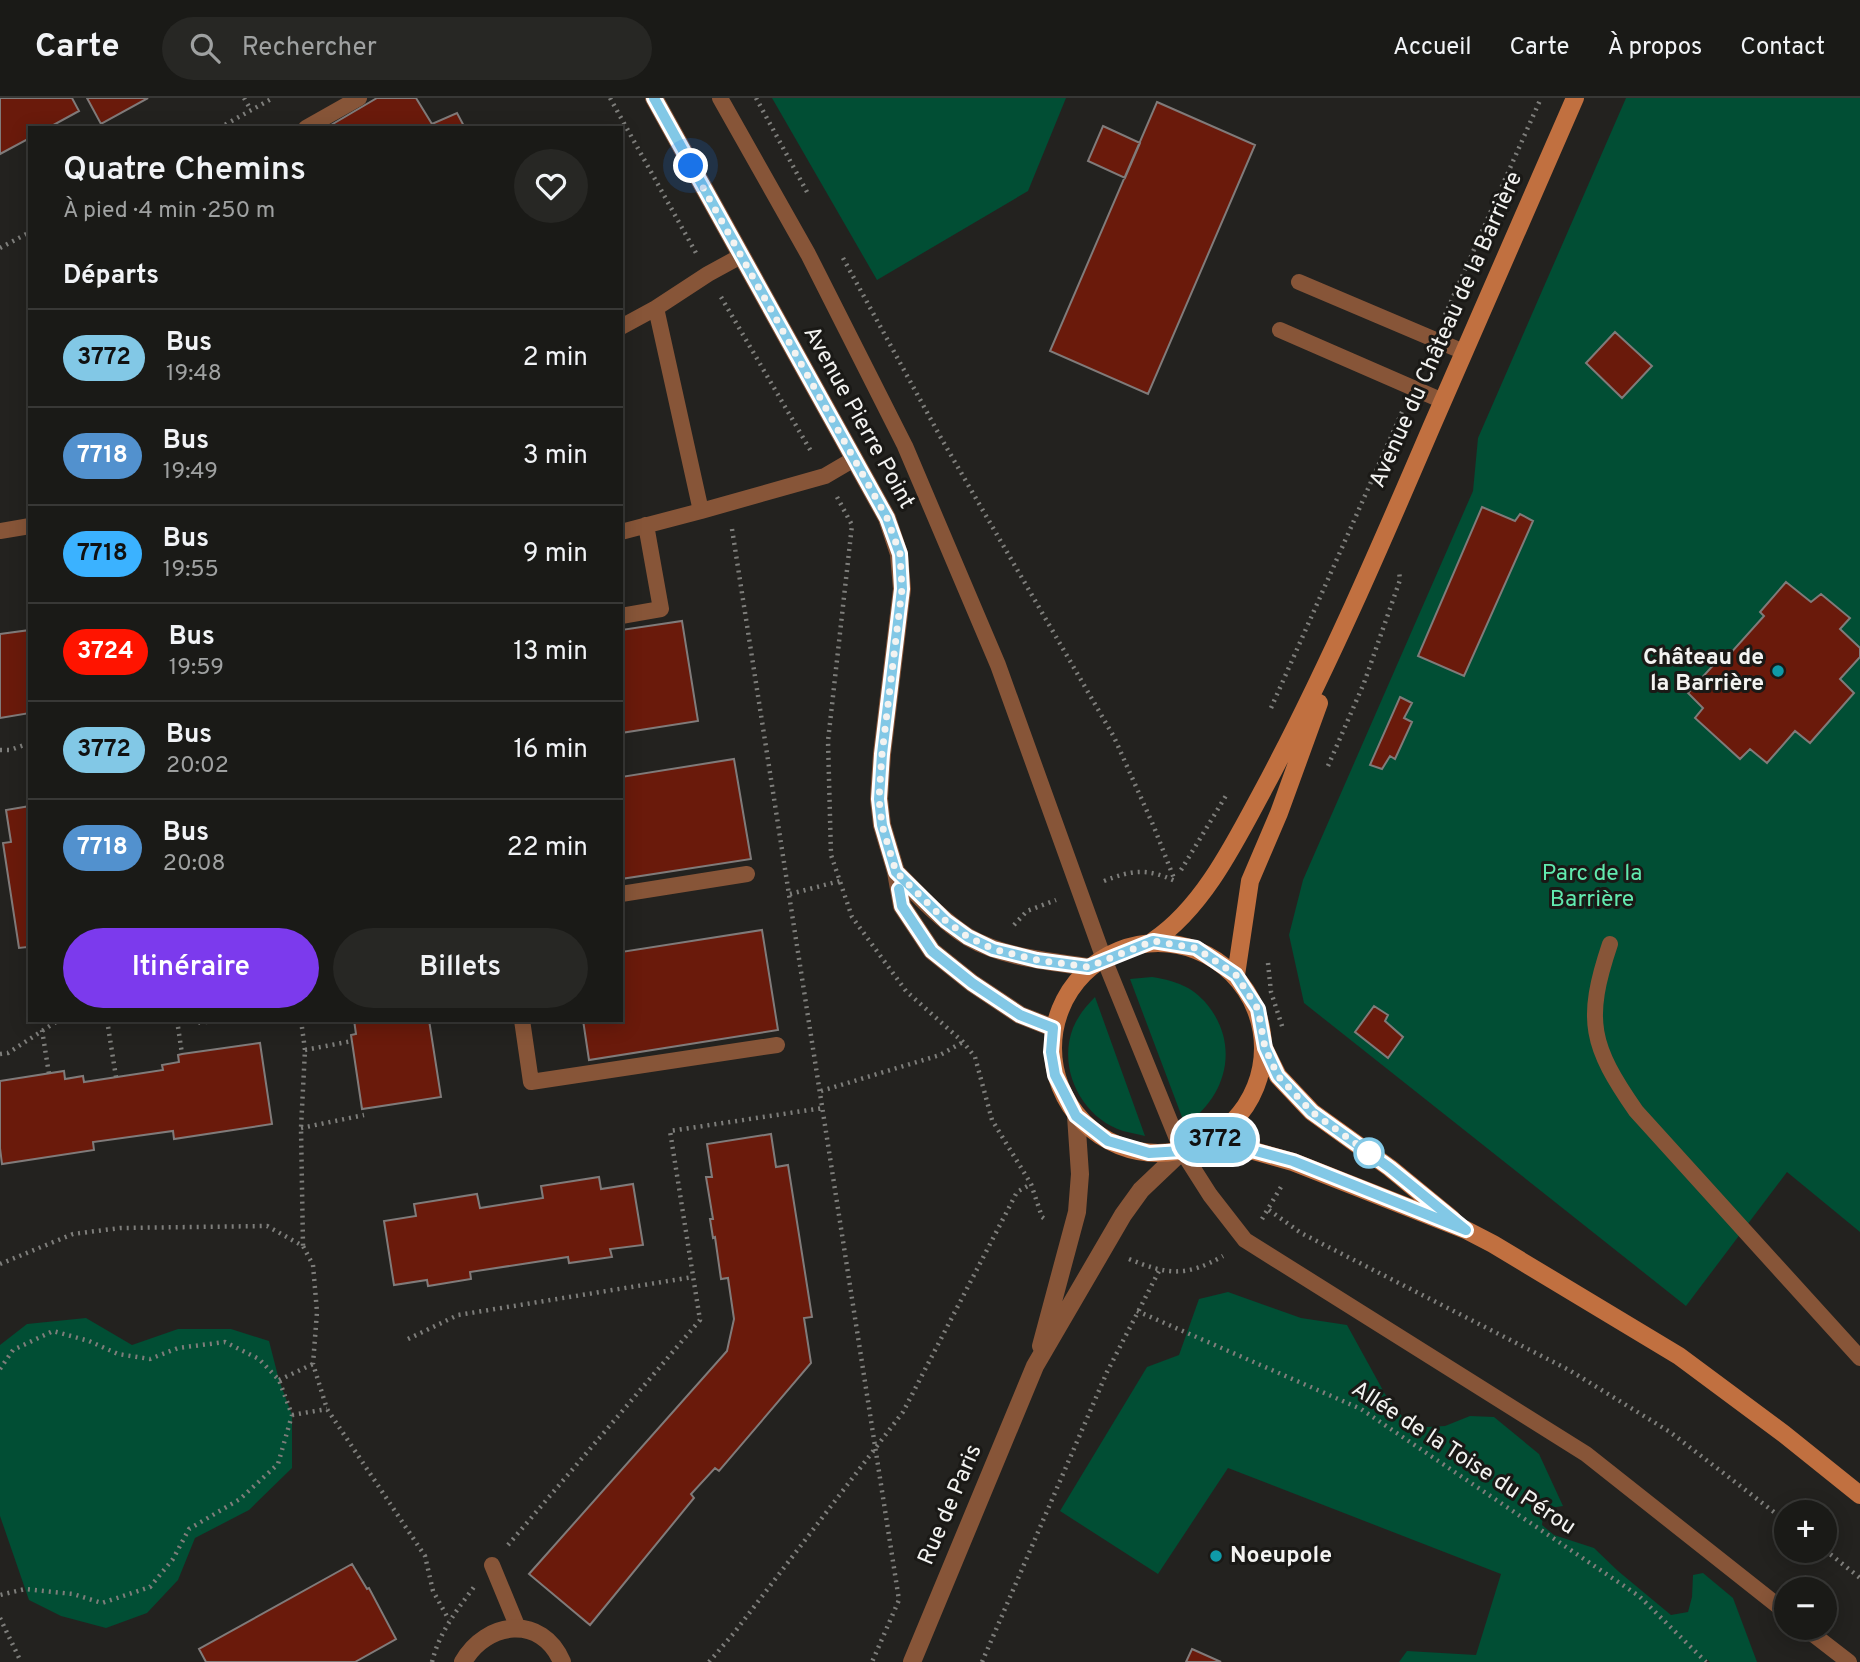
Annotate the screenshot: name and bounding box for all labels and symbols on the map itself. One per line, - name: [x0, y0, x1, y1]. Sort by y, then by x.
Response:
- your location: [673, 148, 708, 183]
- street label: Avenue du Château de la Barrière: [1364, 167, 1530, 493]
- street label: Avenue Pierre Point: [796, 321, 920, 515]
- place label: Château de la Barrière: [1643, 644, 1764, 699]
- marker: Château de la Barrière: [1770, 663, 1786, 679]
- park label: Parc de la Barrière: [1542, 860, 1642, 915]
- line badge: 3772: [1166, 1117, 1264, 1163]
- unlabelled marker: [1354, 1138, 1384, 1168]
- street label: Allée de la Toise du Pérou: [1345, 1376, 1581, 1542]
- street label: Rue de Paris: [913, 1440, 989, 1570]
- place label: Noeupole: [1230, 1542, 1332, 1571]
- marker: Noeupole: [1208, 1548, 1224, 1564]

